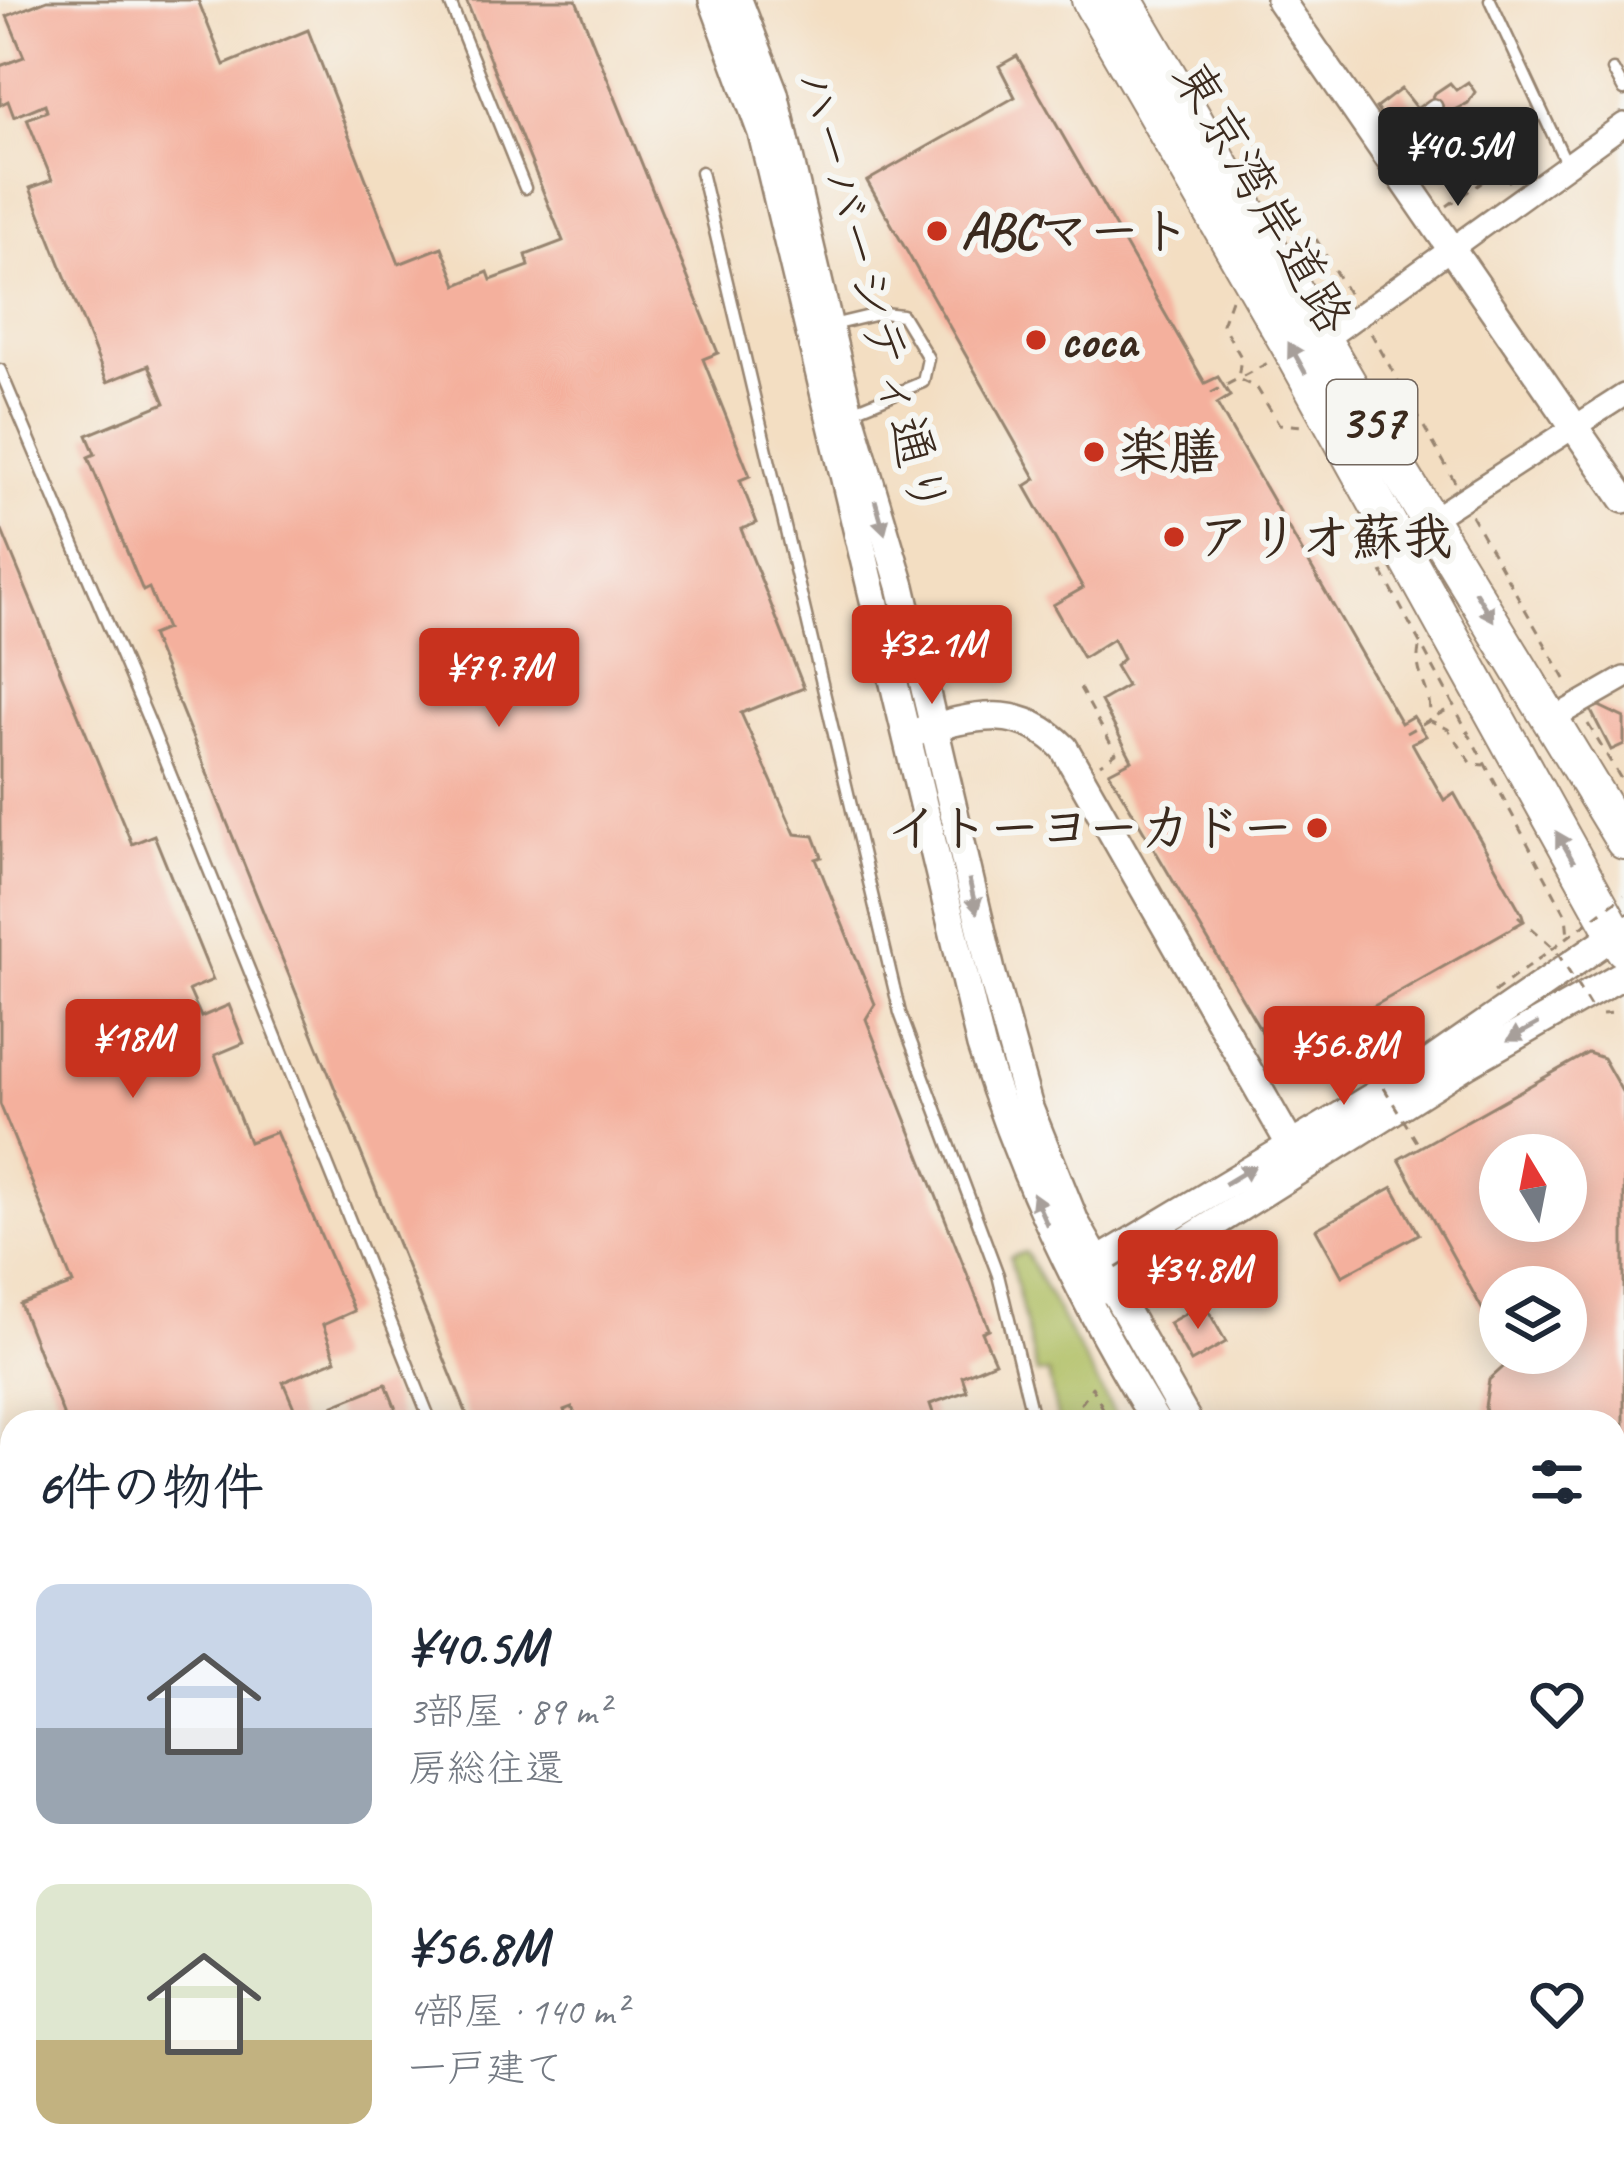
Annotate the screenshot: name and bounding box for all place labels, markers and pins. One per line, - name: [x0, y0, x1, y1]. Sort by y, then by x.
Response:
- pin: ¥40.5M: [1360, 107, 1556, 209]
- place label: ABCマート: [961, 199, 1191, 263]
- marker: ABCマート: [924, 218, 950, 244]
- place label: coca: [1060, 308, 1140, 372]
- marker: coca: [1023, 327, 1049, 353]
- place label: 楽膳: [1118, 420, 1220, 484]
- marker: 楽膳: [1081, 439, 1107, 465]
- place label: アリオ蘇我: [1198, 505, 1453, 569]
- marker: アリオ蘇我: [1161, 524, 1187, 550]
- pin: ¥32.1M: [834, 605, 1030, 707]
- pin: ¥79.7M: [401, 628, 597, 730]
- place label: イトーヨーカドー: [887, 796, 1293, 860]
- marker: イトーヨーカドー: [1304, 815, 1330, 841]
- pin: ¥18M: [62, 999, 204, 1101]
- pin: ¥56.8M: [1246, 1006, 1442, 1108]
- pin: ¥34.8M: [1100, 1230, 1296, 1332]

